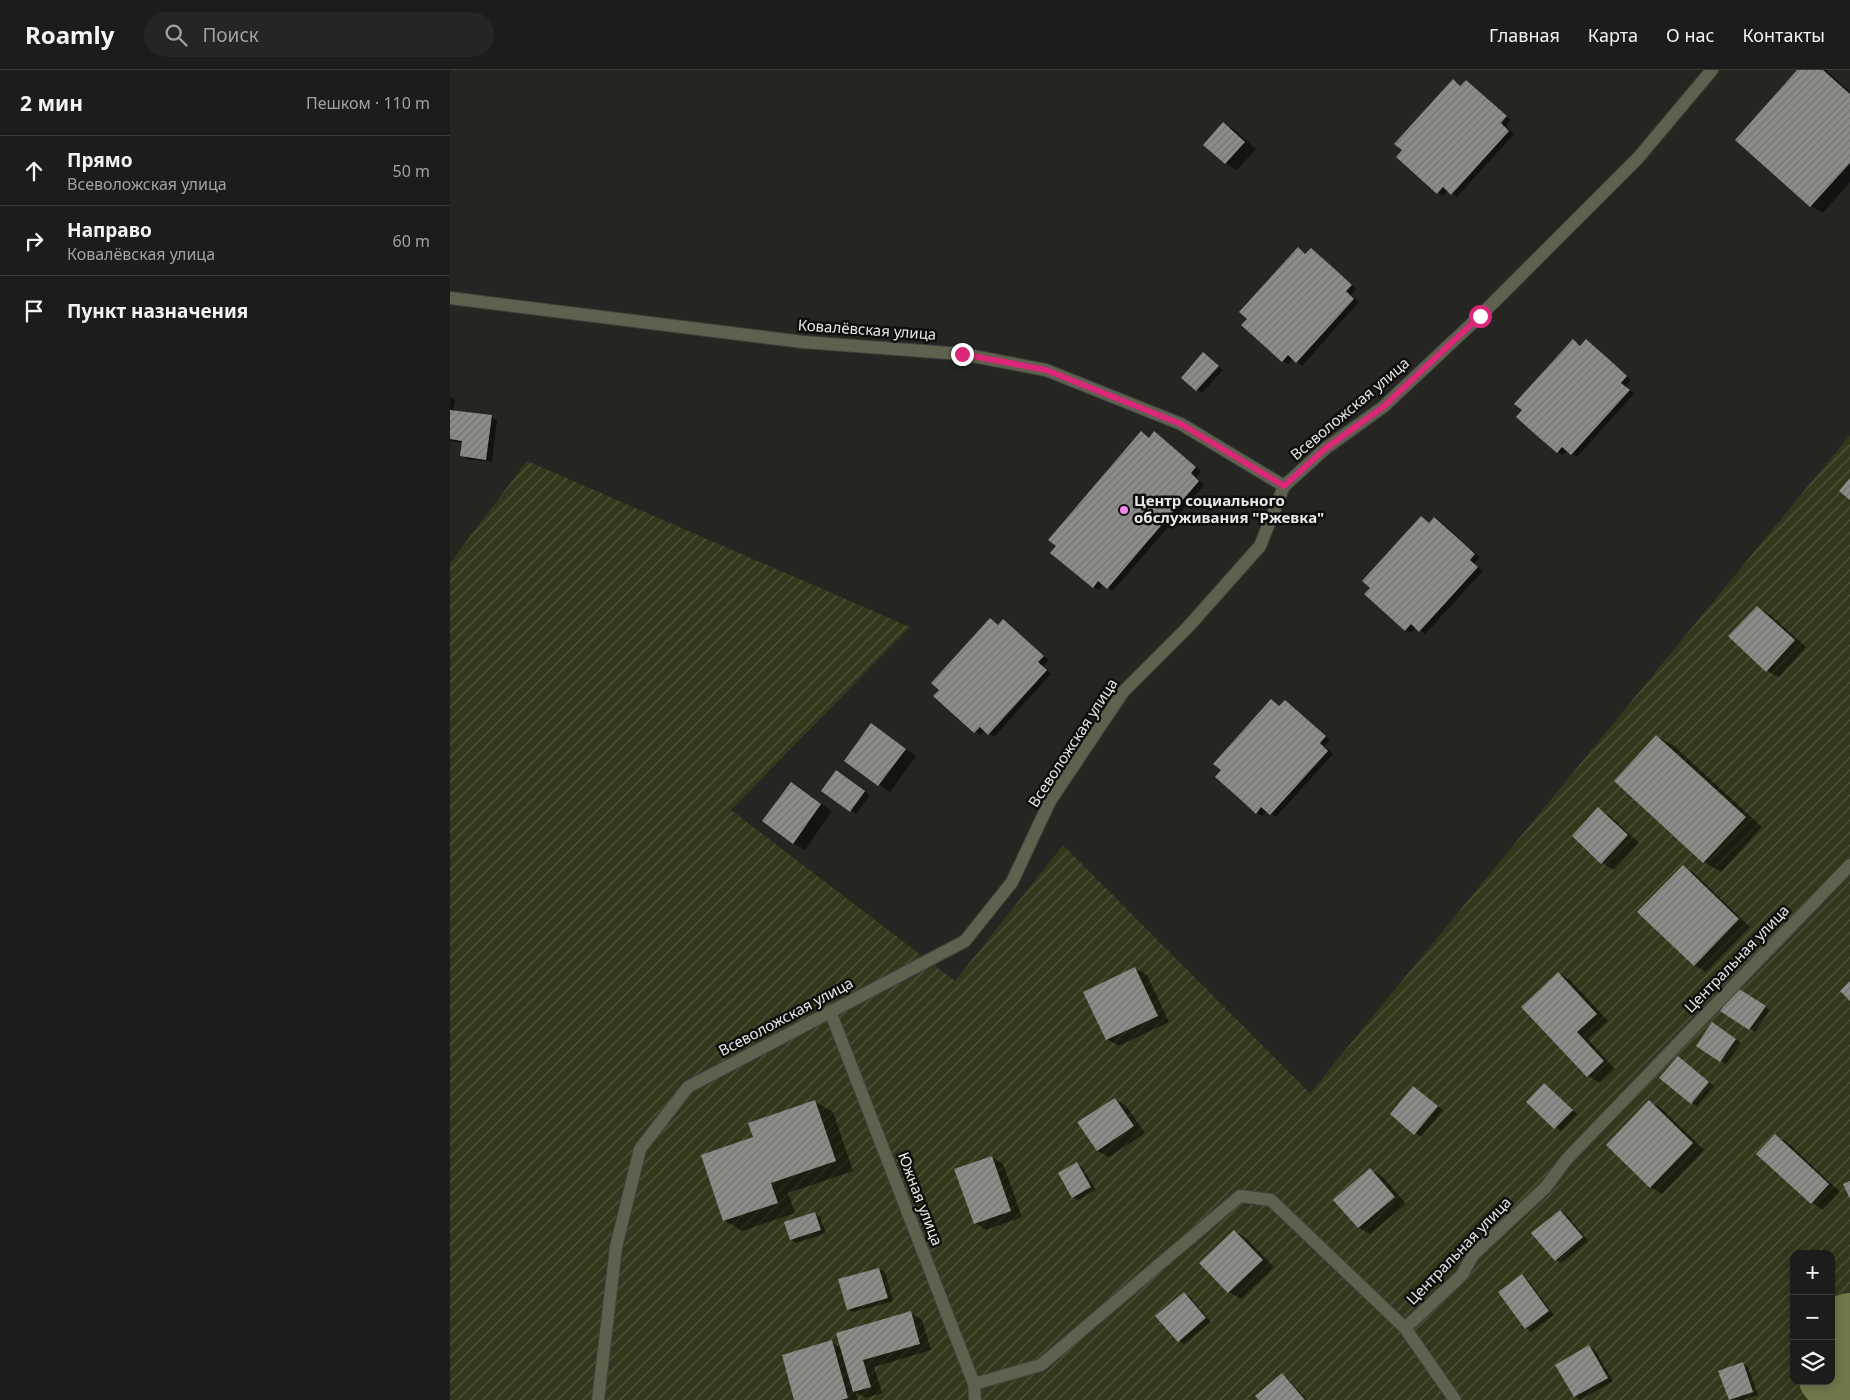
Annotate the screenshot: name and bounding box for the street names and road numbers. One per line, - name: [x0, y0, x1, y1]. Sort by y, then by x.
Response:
- street label: Ковалёвская улица: [797, 314, 937, 344]
- street label: Всеволожская улица: [1286, 352, 1413, 464]
- street label: Всеволожская улица: [1023, 674, 1121, 811]
- street label: Центральная улица: [1680, 900, 1793, 1017]
- street label: Всеволожская улица: [715, 972, 856, 1060]
- street label: Южная улица: [894, 1149, 948, 1248]
- street label: Центральная улица: [1402, 1192, 1515, 1309]

